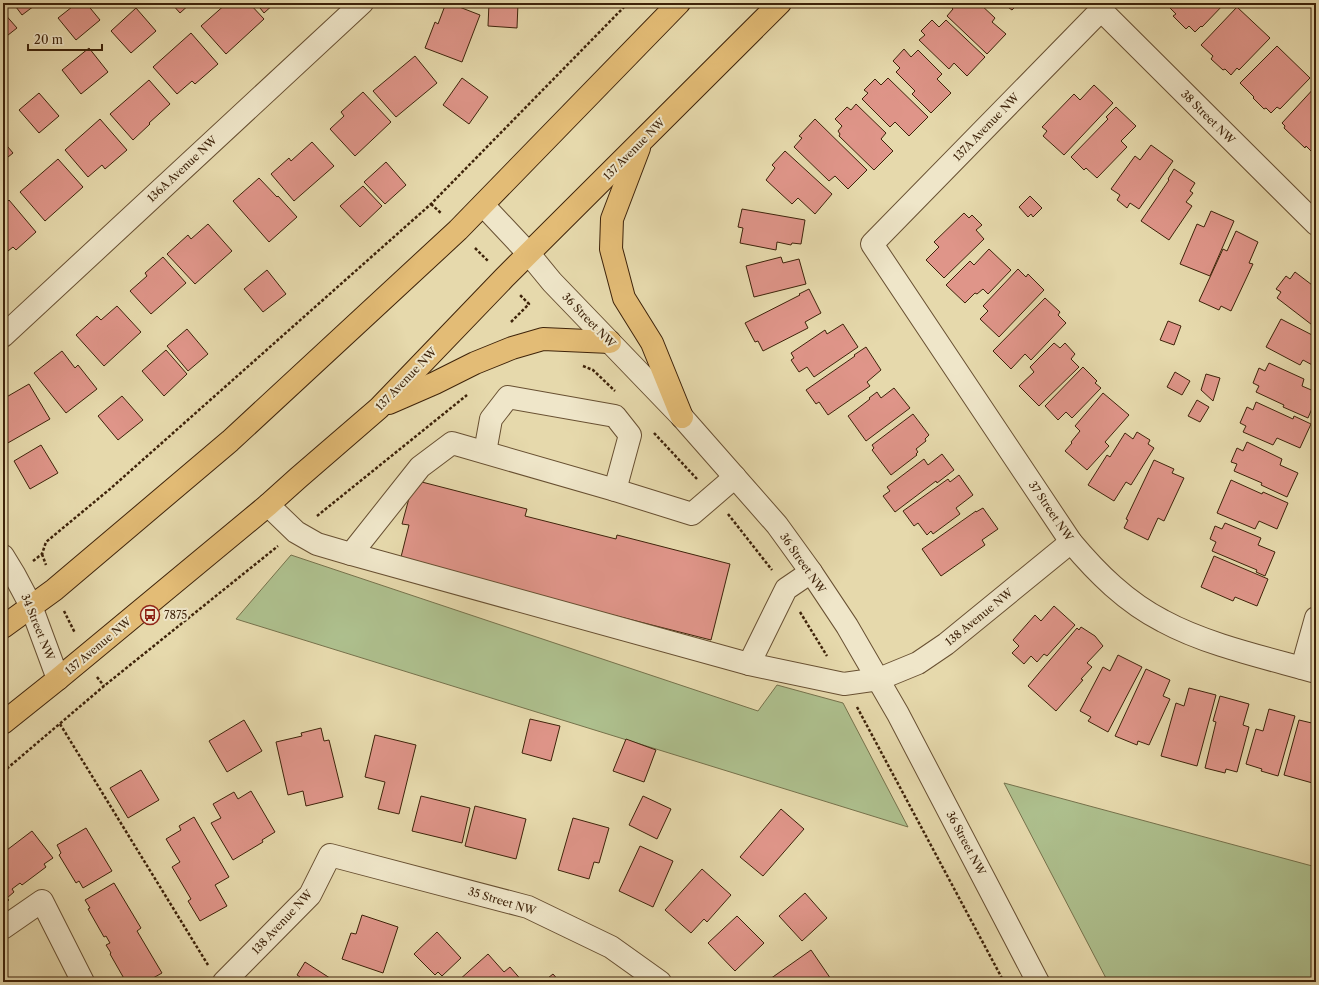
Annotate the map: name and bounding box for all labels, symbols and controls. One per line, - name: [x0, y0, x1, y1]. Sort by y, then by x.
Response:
- scale bar: [28, 26, 102, 52]
- text: 20 m: [34, 32, 63, 47]
- street label: 38 Street NW: [1178, 87, 1239, 148]
- street label: 137A Avenue NW: [950, 89, 1023, 164]
- street label: 137 Avenue NW: [600, 114, 669, 183]
- street label: 136A Avenue NW: [144, 132, 221, 205]
- street label: 36 Street NW: [559, 290, 619, 351]
- street label: 137 Avenue NW: [373, 344, 440, 413]
- street label: 37 Street NW: [1026, 478, 1077, 545]
- street label: 36 Street NW: [777, 530, 830, 597]
- street label: 138 Avenue NW: [942, 585, 1016, 649]
- street label: 34 Street NW: [18, 592, 58, 663]
- bus stop icon: 7875: [139, 604, 161, 626]
- place label: 7875: [164, 608, 187, 622]
- street label: 137 Avenue NW: [62, 614, 135, 678]
- street label: 36 Street NW: [943, 809, 989, 878]
- street label: 35 Street NW: [466, 884, 539, 918]
- street label: 138 Avenue NW: [249, 886, 316, 957]

